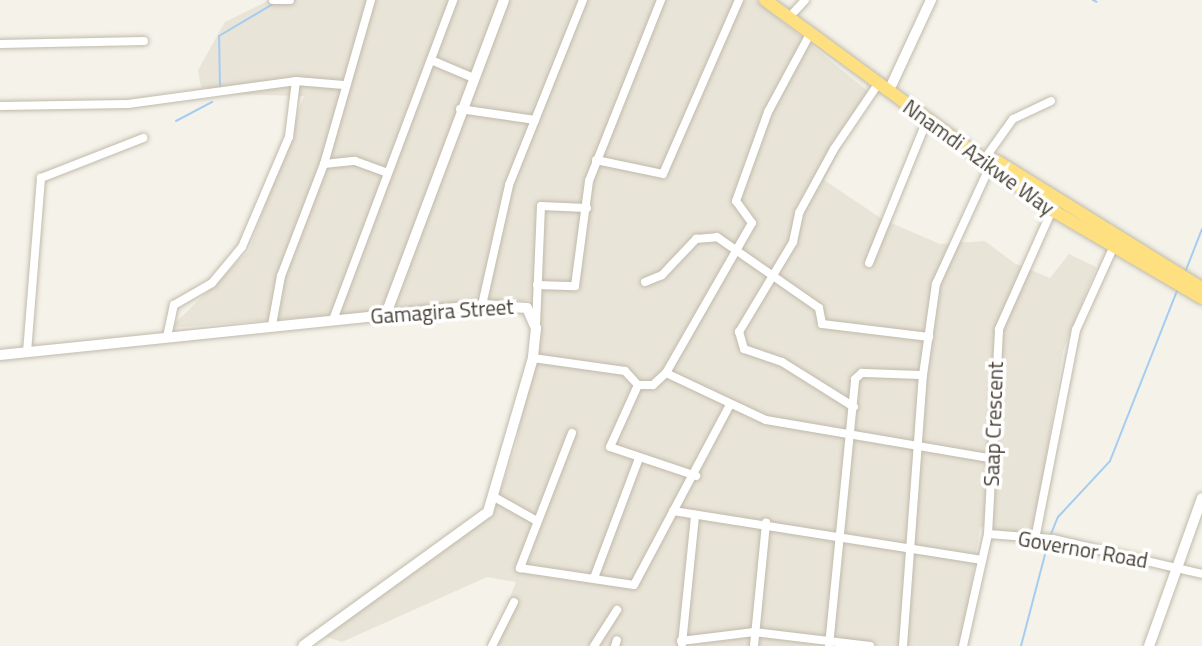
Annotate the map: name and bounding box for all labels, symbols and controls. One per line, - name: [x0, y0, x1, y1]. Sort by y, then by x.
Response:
- street label: Nnamdi Azikwe Way: [899, 94, 1059, 220]
- street label: Gamagira Street: [370, 293, 514, 329]
- street label: Saap Crescent: [978, 361, 1008, 487]
- street label: Governor Road: [1016, 525, 1150, 573]

